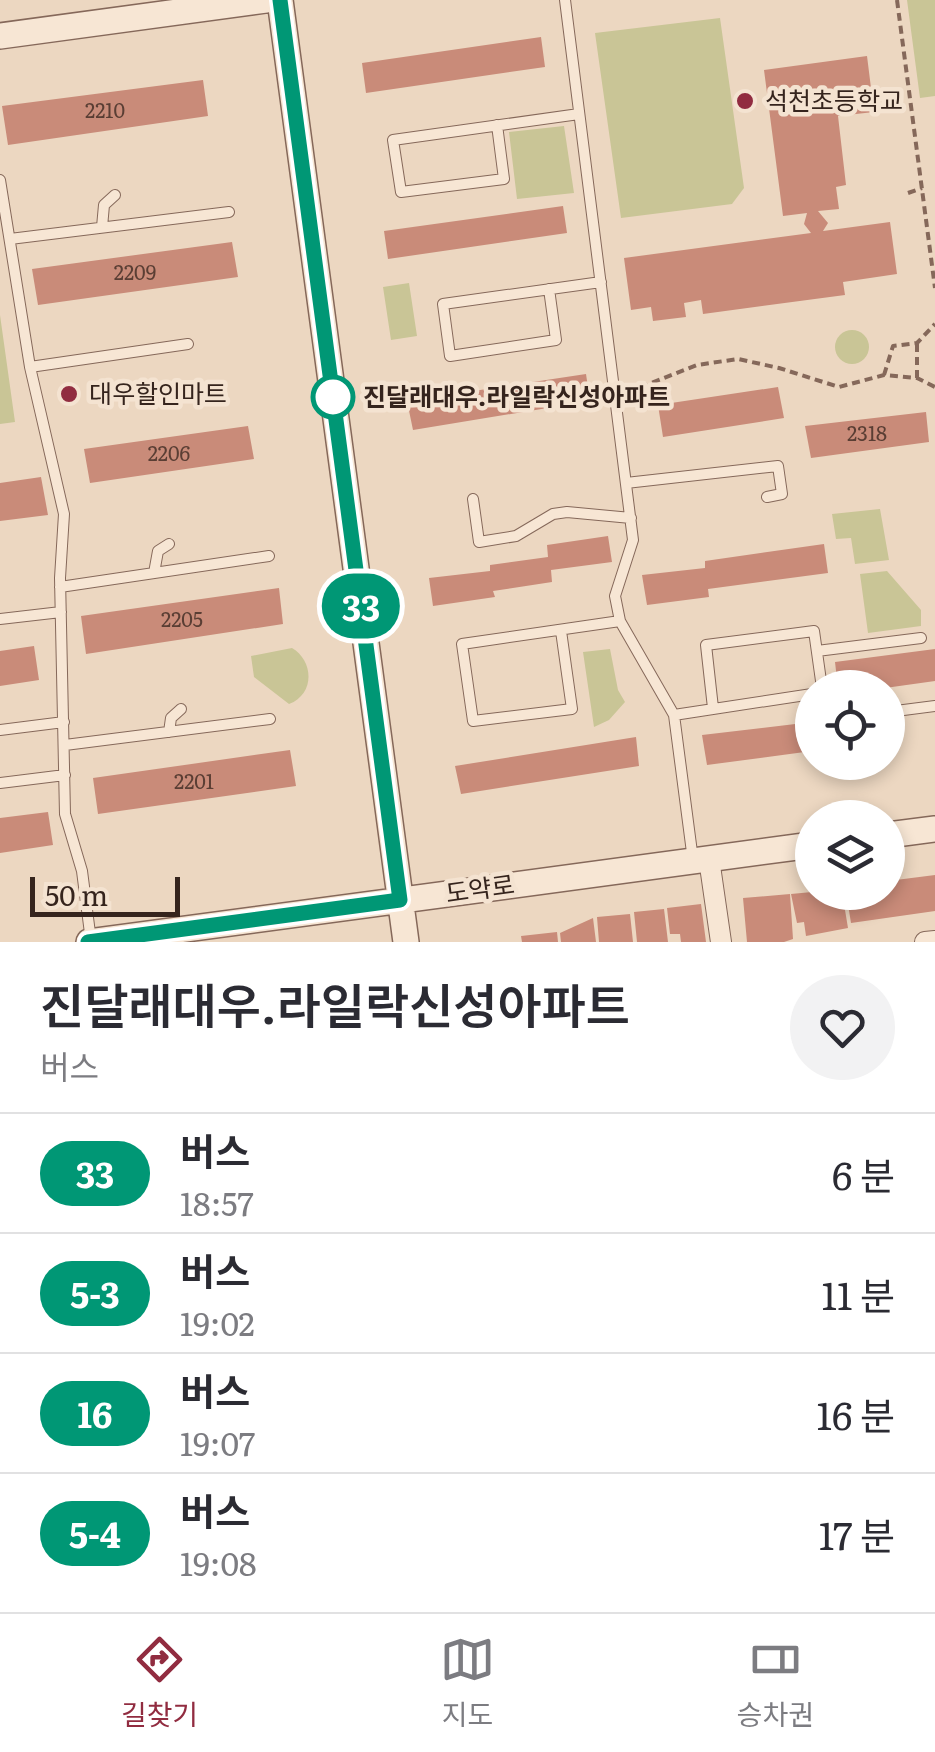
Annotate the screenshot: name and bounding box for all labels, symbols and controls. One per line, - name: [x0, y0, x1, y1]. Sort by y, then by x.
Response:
- place label: 석천초등학교: [765, 81, 903, 118]
- marker: 석천초등학교: [734, 90, 756, 112]
- house number: 2210: [85, 94, 125, 124]
- house number: 2209: [114, 256, 156, 286]
- place label: 대우할인마트: [89, 374, 227, 411]
- marker: 진달래대우.라일락신성아파트: [312, 376, 354, 418]
- place label: 진달래대우.라일락신성아파트: [363, 377, 670, 414]
- marker: 대우할인마트: [58, 383, 80, 405]
- house number: 2318: [847, 417, 887, 447]
- house number: 2206: [148, 437, 191, 467]
- line badge: 33: [316, 574, 406, 638]
- text: 33: [342, 580, 380, 632]
- house number: 2205: [161, 603, 203, 633]
- map controls: [795, 670, 905, 910]
- button: locate: [795, 670, 905, 780]
- house number: 2201: [174, 765, 214, 795]
- button: layers: [795, 800, 905, 910]
- street label: 도약로: [443, 864, 517, 911]
- scale bar: [30, 872, 180, 916]
- text: 50 m: [45, 873, 108, 915]
- text: 진달래대우.라일락신성아파트: [40, 968, 630, 1039]
- button: heart: [790, 975, 895, 1080]
- text: 버스: [40, 1041, 99, 1089]
- text: 버스: [180, 1121, 250, 1178]
- text: 6 분: [832, 1145, 895, 1202]
- text: 33: [76, 1147, 114, 1199]
- text: 18:57: [180, 1178, 254, 1226]
- text: 버스: [180, 1241, 250, 1298]
- text: 11 분: [822, 1265, 895, 1322]
- text: 5-3: [70, 1267, 120, 1319]
- text: 19:02: [180, 1298, 255, 1346]
- text: 버스: [180, 1361, 250, 1418]
- text: 16 분: [817, 1385, 895, 1442]
- text: 16: [78, 1387, 112, 1439]
- text: 19:07: [180, 1418, 255, 1466]
- text: 버스: [180, 1481, 250, 1538]
- text: 17 분: [819, 1505, 895, 1562]
- text: 5-4: [69, 1507, 121, 1559]
- text: 19:08: [180, 1538, 257, 1586]
- tab: 길찾기: [121, 1632, 198, 1734]
- tab: 지도: [440, 1632, 495, 1734]
- tab: 승차권: [737, 1632, 814, 1734]

